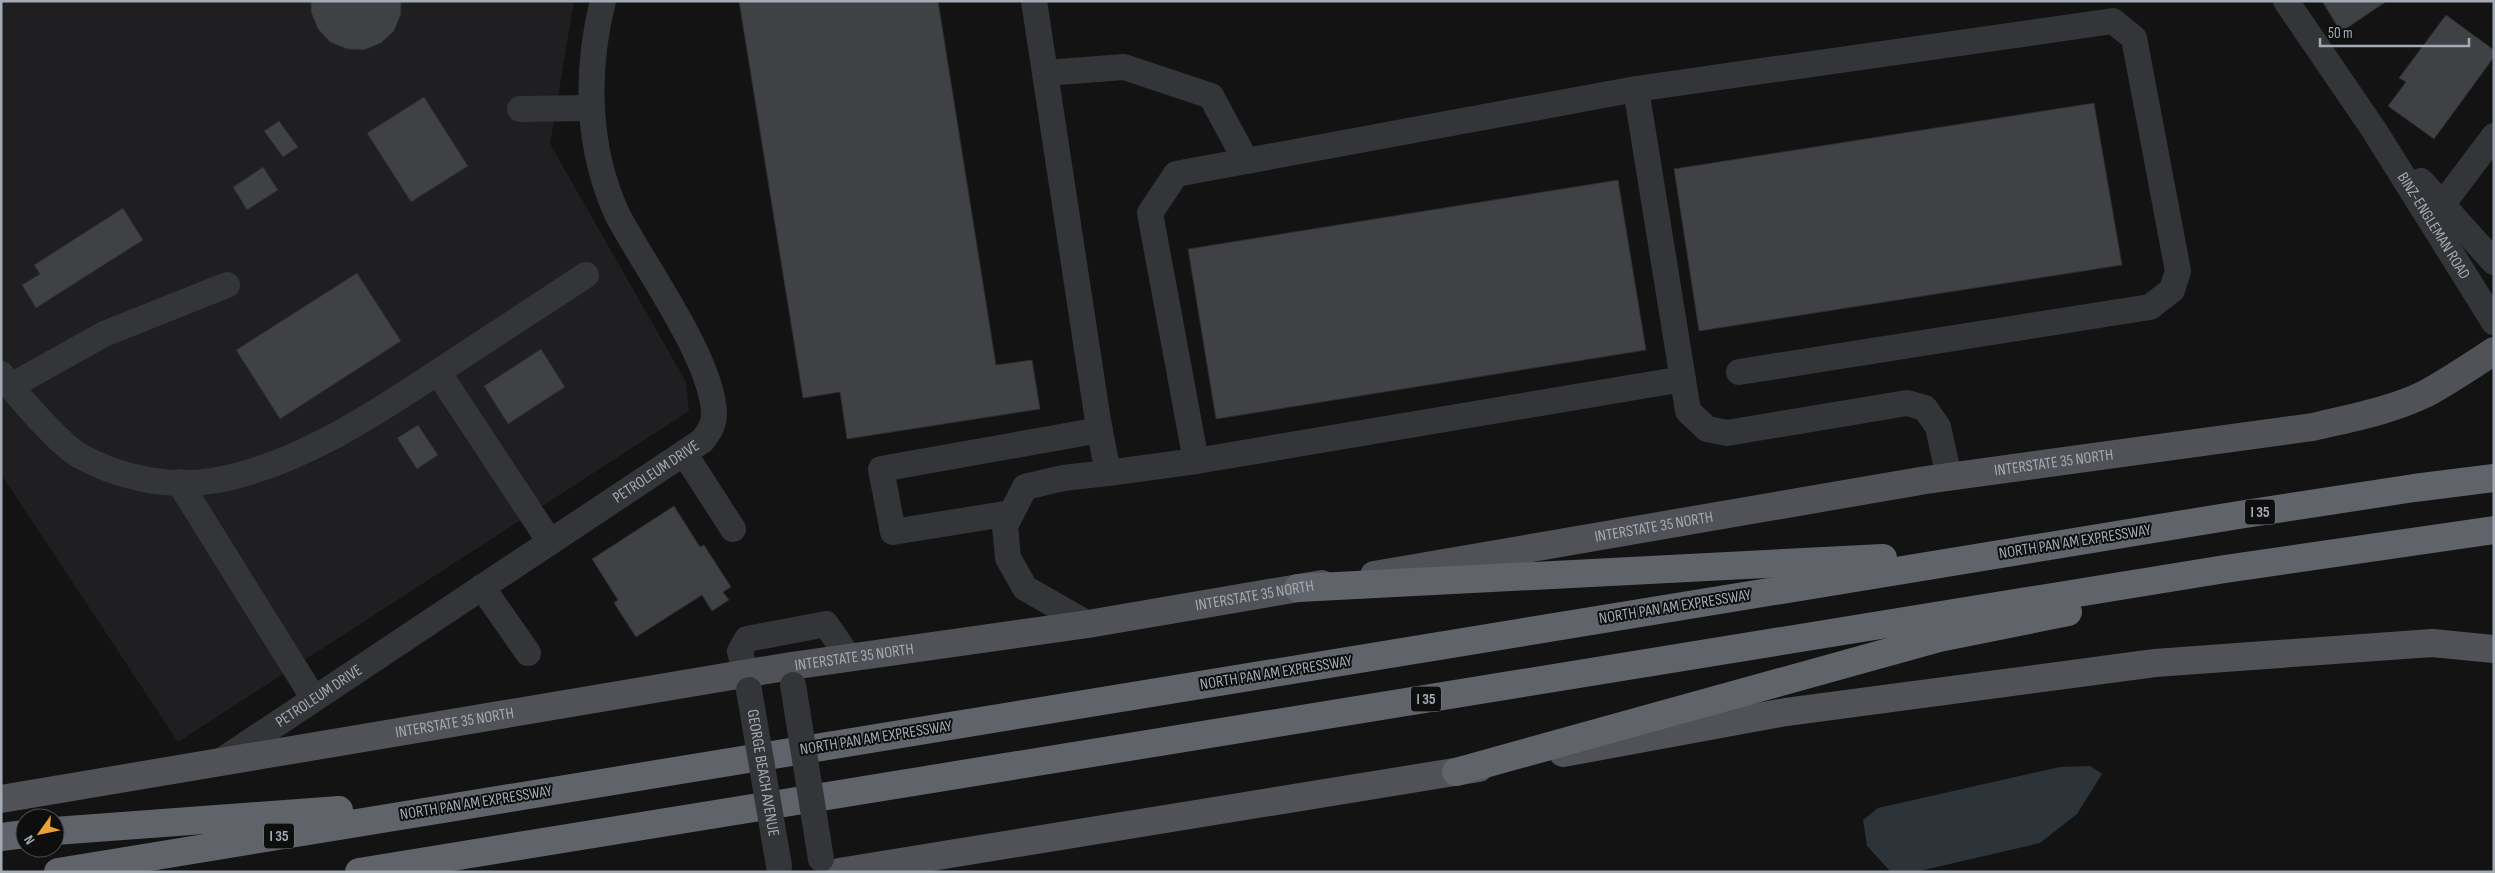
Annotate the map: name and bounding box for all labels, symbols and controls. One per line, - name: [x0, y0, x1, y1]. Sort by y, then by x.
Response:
- scale bar: [2320, 15, 2469, 47]
- text: 50 m: [2328, 24, 2353, 43]
- street label: BINZ-ENGLEMAN ROAD: [2393, 169, 2474, 283]
- street label: PETROLEUM DRIVE: [609, 436, 703, 507]
- street label: INTERSTATE 35 NORTH: [1993, 445, 2114, 480]
- road number: I 35: [2245, 500, 2275, 524]
- street label: INTERSTATE 35 NORTH: [1593, 507, 1715, 546]
- street label: NORTH PAN AM EXPRESSWAY: [1998, 521, 2153, 563]
- street label: INTERSTATE 35 NORTH: [1194, 576, 1315, 615]
- street label: NORTH PAN AM EXPRESSWAY: [1598, 586, 1753, 628]
- street label: INTERSTATE 35 NORTH: [794, 639, 915, 675]
- street label: NORTH PAN AM EXPRESSWAY: [1199, 652, 1354, 694]
- street label: PETROLEUM DRIVE: [272, 660, 366, 732]
- road number: I 35: [1411, 686, 1441, 712]
- street label: INTERSTATE 35 NORTH: [394, 703, 515, 742]
- street label: GEORGE BEACH AVENUE: [743, 708, 783, 838]
- street label: NORTH PAN AM EXPRESSWAY: [799, 717, 954, 759]
- street label: NORTH PAN AM EXPRESSWAY: [399, 782, 554, 824]
- north arrow: [15, 808, 65, 858]
- road number: I 35: [264, 824, 294, 848]
- text: N: [20, 832, 39, 848]

